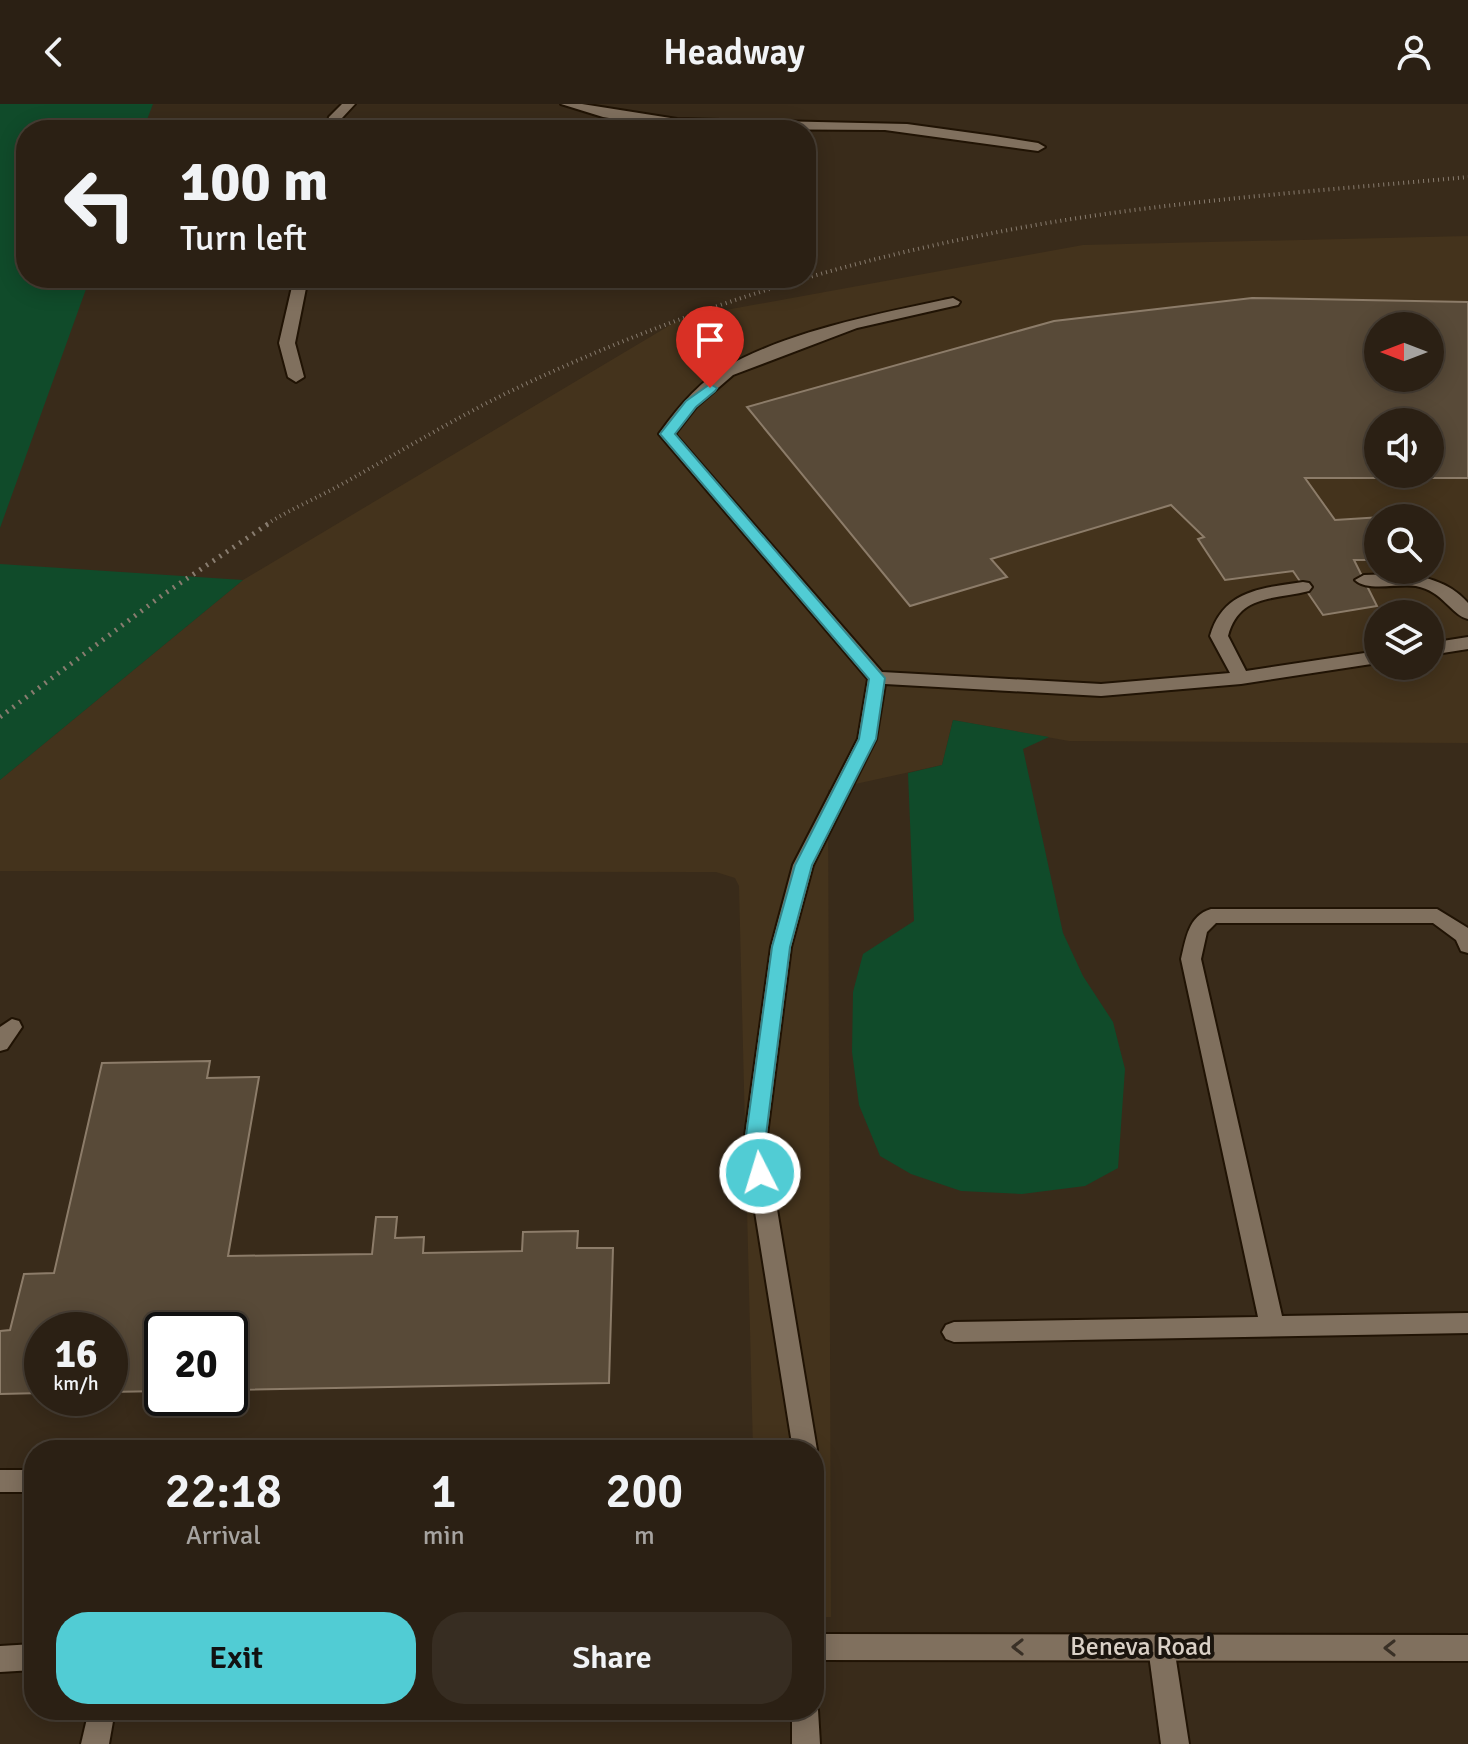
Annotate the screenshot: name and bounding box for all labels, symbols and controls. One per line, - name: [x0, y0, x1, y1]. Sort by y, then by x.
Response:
- icon: back: [32, 30, 76, 74]
- text: Headway: [663, 30, 805, 75]
- icon: person: [1392, 30, 1436, 74]
- text: 100 m: [180, 147, 328, 216]
- icon: left: [48, 152, 152, 256]
- text: Turn left: [180, 216, 307, 261]
- pin: [676, 306, 744, 388]
- north arrow: [1364, 312, 1444, 392]
- map controls: [1364, 312, 1444, 680]
- icon: arrive: [688, 318, 732, 362]
- button: sound: [1364, 408, 1444, 488]
- button: search: [1364, 504, 1444, 584]
- button: layers: [1364, 600, 1444, 680]
- position arrow: [718, 1131, 802, 1215]
- speed limit sign: 20: [144, 1312, 248, 1416]
- text: 16: [54, 1329, 98, 1379]
- text: km/h: [53, 1371, 99, 1396]
- text: 22:18: [165, 1462, 282, 1521]
- text: 1: [431, 1462, 457, 1521]
- text: 200: [605, 1462, 683, 1521]
- text: Arrival: [186, 1520, 261, 1552]
- text: min: [423, 1520, 465, 1552]
- text: m: [634, 1520, 655, 1552]
- button: Exit: [56, 1612, 416, 1704]
- button: Share: [432, 1612, 792, 1704]
- street label: Beneva Road: [1070, 1631, 1212, 1663]
- one-way arrow: [1011, 1638, 1024, 1656]
- one-way arrow: [1383, 1639, 1396, 1657]

